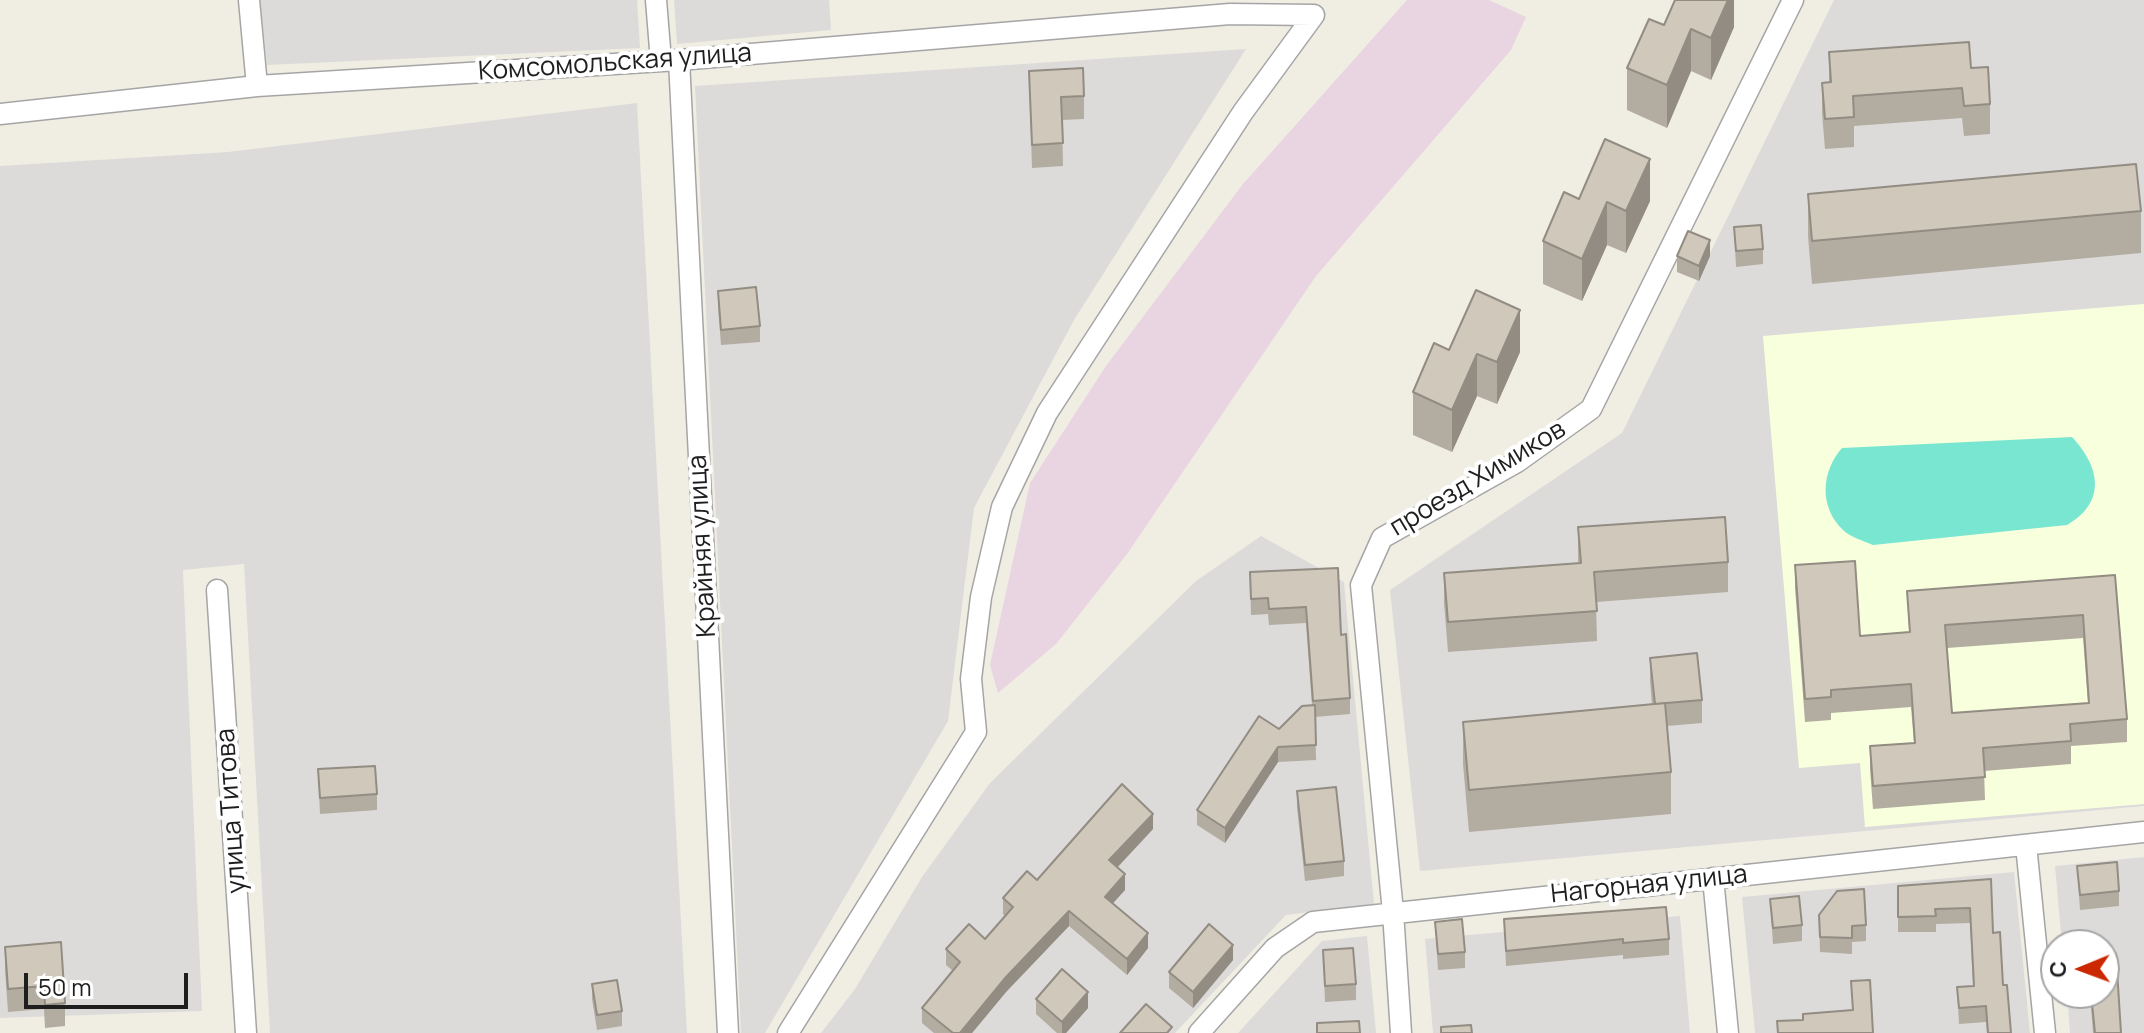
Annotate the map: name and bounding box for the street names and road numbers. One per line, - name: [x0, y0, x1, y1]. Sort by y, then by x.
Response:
- street label: Комсомольская улица: [477, 38, 753, 88]
- street label: проезд Химиков: [1384, 414, 1572, 544]
- street label: Крайняя улица: [683, 454, 723, 638]
- street label: улица Титова: [211, 727, 253, 895]
- street label: Нагорная улица: [1549, 859, 1749, 911]

